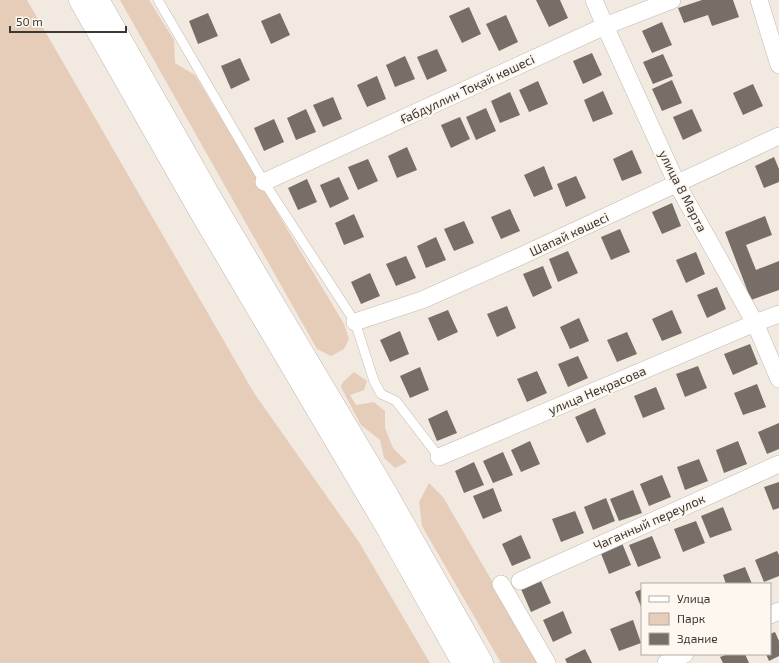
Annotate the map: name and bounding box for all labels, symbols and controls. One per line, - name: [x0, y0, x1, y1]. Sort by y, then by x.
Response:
- scale bar: [10, 8, 126, 34]
- text: 50 m: [16, 14, 43, 28]
- street label: Ғабдуллин Тоқай көшесі: [397, 51, 537, 127]
- street label: улица 8 Марта: [656, 147, 710, 235]
- street label: Шапай көшесі: [527, 209, 611, 259]
- street label: улица Некрасова: [546, 362, 648, 418]
- street label: Чаганный переулок: [591, 490, 707, 554]
- legend: [641, 583, 771, 655]
- text: Улица: [677, 591, 710, 605]
- text: Парк: [677, 611, 706, 625]
- text: Здание: [677, 631, 718, 645]

